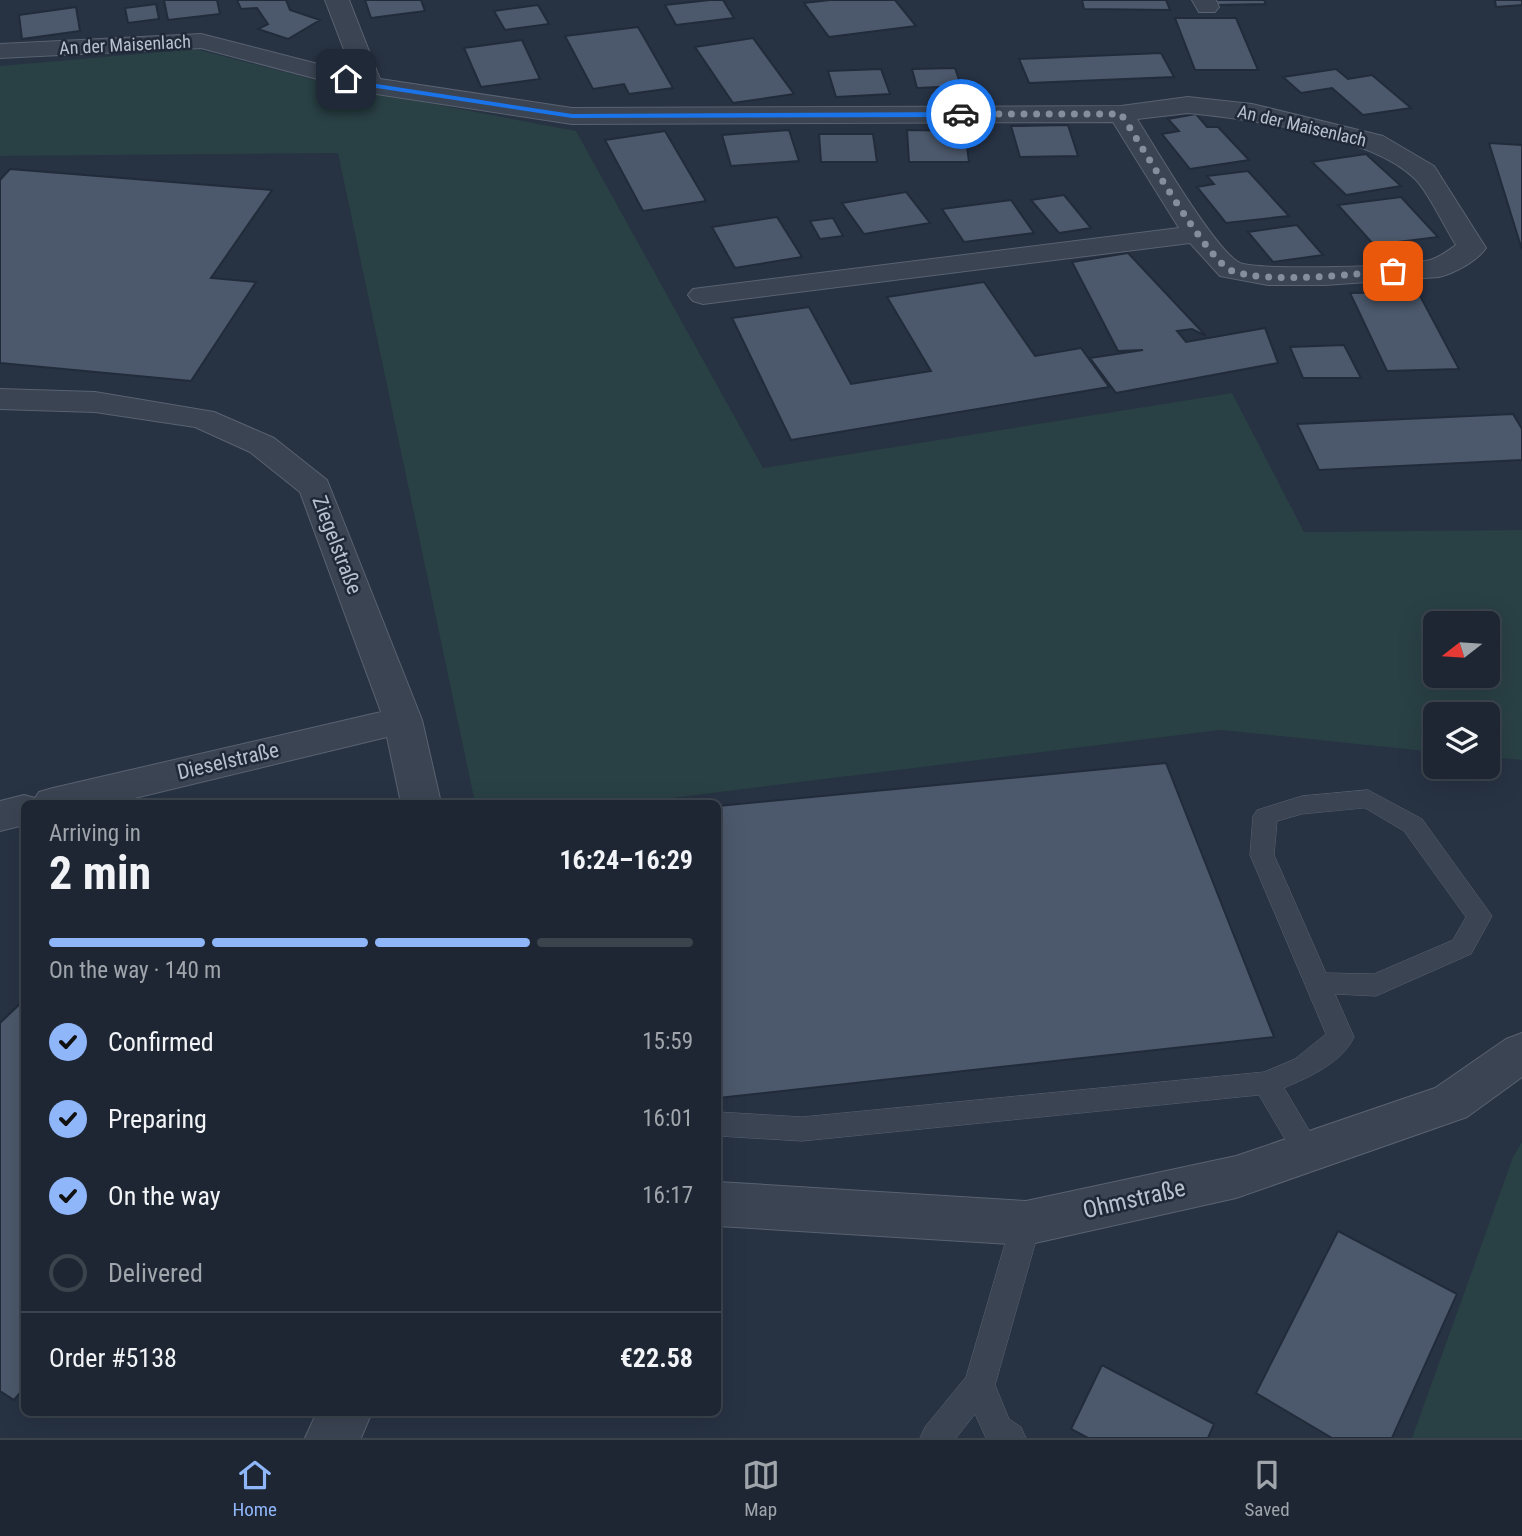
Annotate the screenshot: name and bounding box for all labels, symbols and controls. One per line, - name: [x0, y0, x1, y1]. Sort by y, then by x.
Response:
- street label: An der Maisenlach: [59, 31, 191, 58]
- pin: [316, 49, 376, 109]
- icon: home: [327, 60, 365, 98]
- courier: [926, 79, 996, 149]
- icon: car: [942, 95, 980, 133]
- street label: An der Maisenlach: [1236, 100, 1369, 151]
- pin: [1363, 241, 1423, 301]
- icon: bag: [1374, 252, 1412, 290]
- street label: Ziegelstraße: [307, 492, 367, 598]
- north arrow: [1423, 611, 1500, 688]
- map controls: [1423, 611, 1500, 779]
- button: layers: [1423, 702, 1500, 779]
- street label: Dieselstraße: [175, 738, 281, 784]
- text: Arriving in: [49, 820, 141, 847]
- text: 16:24–16:29: [559, 845, 693, 875]
- text: 2 min: [49, 846, 151, 900]
- text: On the way · 140 m: [49, 957, 221, 984]
- icon: check: [49, 1023, 87, 1061]
- text: Confirmed: [108, 1027, 214, 1057]
- text: 15:59: [642, 1028, 693, 1055]
- icon: check: [49, 1100, 87, 1138]
- text: Preparing: [108, 1104, 207, 1134]
- text: 16:01: [642, 1105, 693, 1132]
- street label: Ohmstraße: [1080, 1174, 1188, 1224]
- icon: check: [49, 1177, 87, 1215]
- text: On the way: [108, 1181, 221, 1211]
- text: 16:17: [642, 1182, 693, 1209]
- text: Delivered: [108, 1258, 203, 1288]
- text: Order #5138: [49, 1343, 177, 1373]
- text: €22.58: [620, 1343, 693, 1373]
- tab: Home: [232, 1456, 277, 1521]
- tab: Map: [742, 1456, 780, 1521]
- tab: Saved: [1244, 1456, 1290, 1521]

